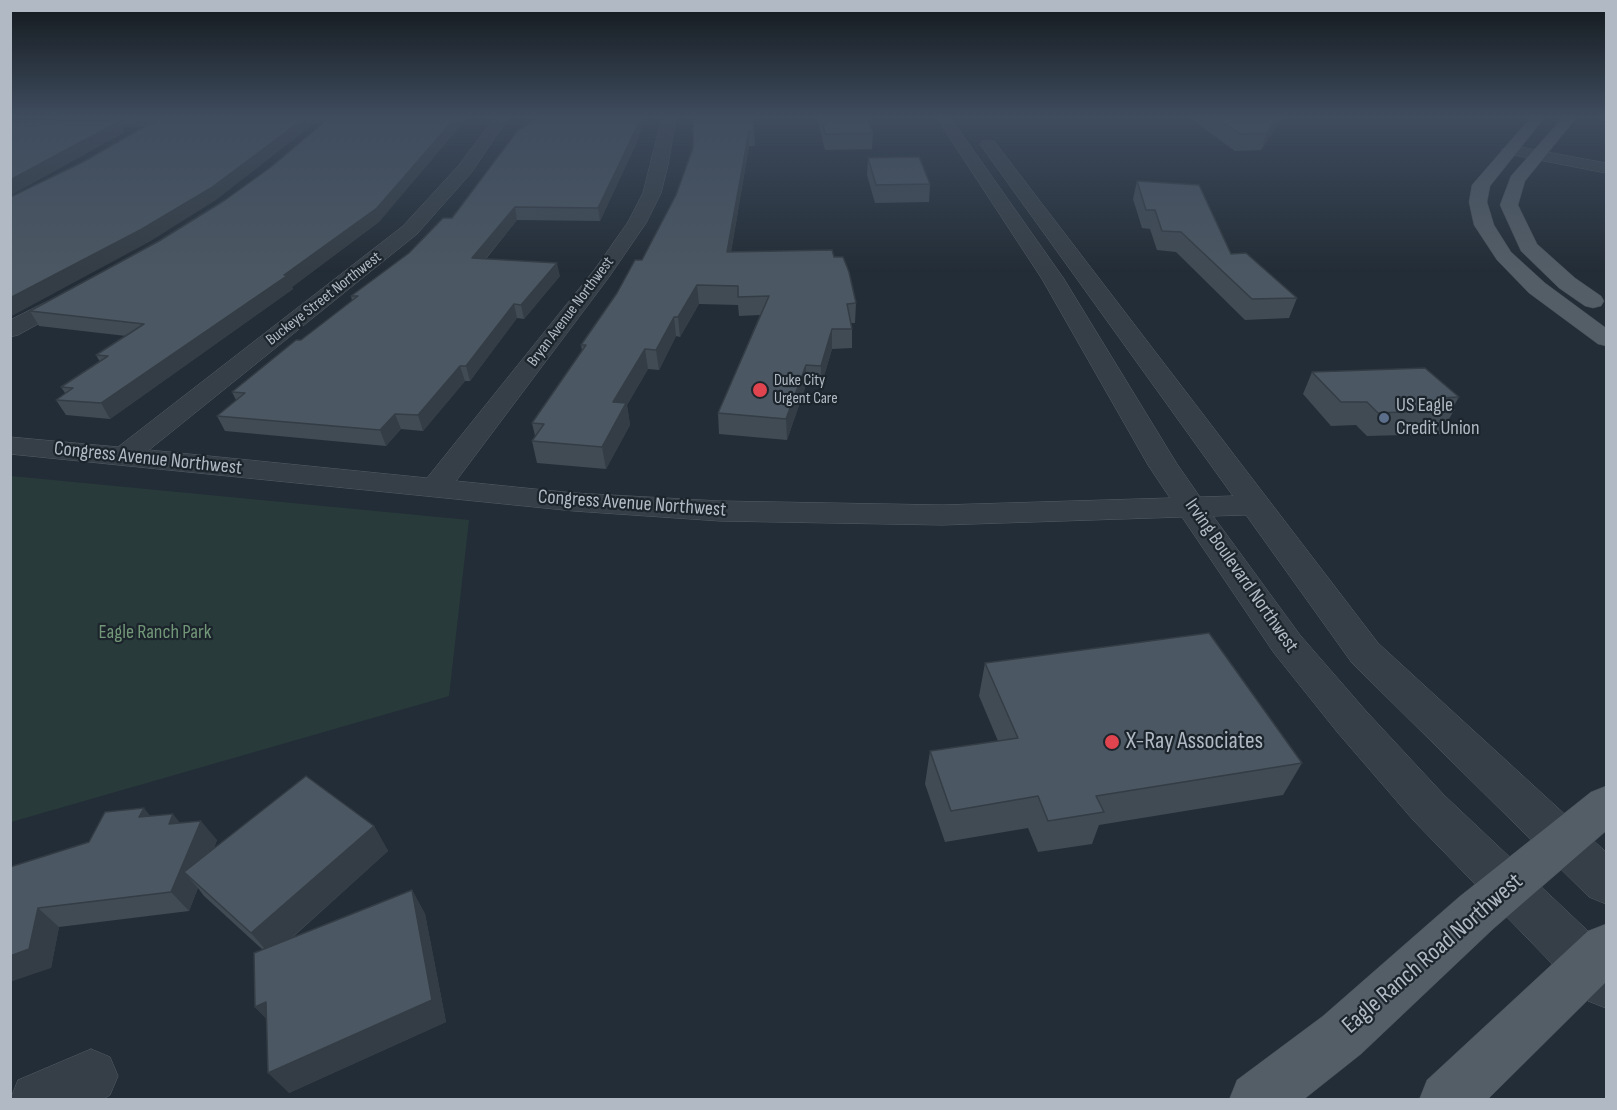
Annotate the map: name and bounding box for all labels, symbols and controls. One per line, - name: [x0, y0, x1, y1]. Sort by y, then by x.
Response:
- street label: Buckeye Street Northwest: [263, 248, 385, 350]
- street label: Bryan Avenue Northwest: [524, 253, 618, 371]
- place label: Duke City Urgent Care: [774, 371, 838, 409]
- marker: Duke City Urgent Care: [751, 381, 769, 399]
- place label: US Eagle Credit Union: [1396, 394, 1479, 441]
- marker: US Eagle Credit Union: [1377, 411, 1391, 425]
- street label: Congress Avenue Northwest: [53, 437, 243, 481]
- street label: Congress Avenue Northwest: [537, 485, 727, 523]
- street label: Irving Boulevard Northwest: [1179, 495, 1303, 657]
- park label: Eagle Ranch Park: [99, 621, 211, 645]
- place label: X-Ray Associates: [1126, 728, 1263, 756]
- marker: X-Ray Associates: [1103, 733, 1121, 751]
- street label: Eagle Ranch Road Northwest: [1337, 868, 1529, 1040]

